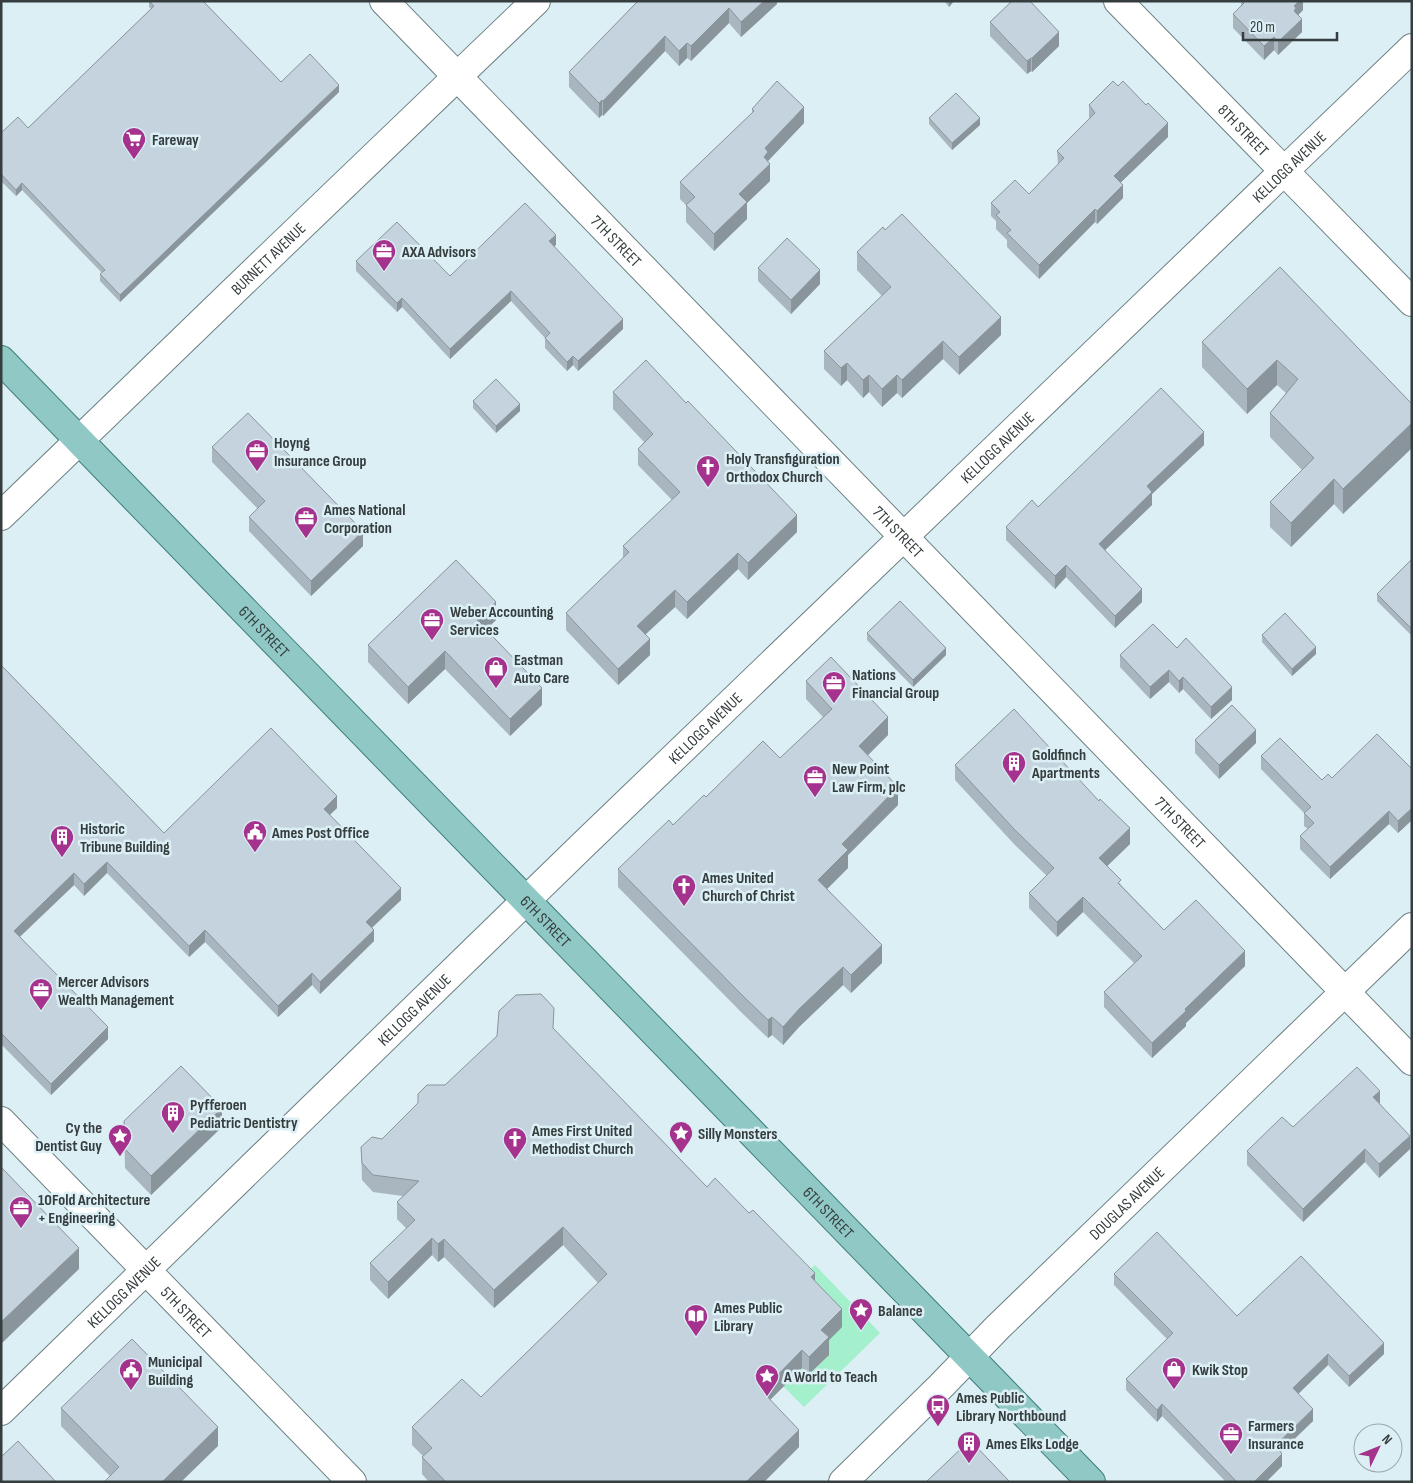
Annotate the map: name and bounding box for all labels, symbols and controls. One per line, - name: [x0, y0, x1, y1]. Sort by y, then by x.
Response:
- scale bar: [1243, 10, 1337, 42]
- text: 20 m: [1250, 18, 1275, 37]
- street label: 8TH STREET: [1213, 101, 1272, 161]
- supermarket icon: Fareway: [121, 126, 147, 160]
- street label: KELLOGG AVENUE: [1249, 128, 1331, 207]
- place label: Fareway: [152, 131, 199, 150]
- street label: 7TH STREET: [586, 212, 645, 272]
- street label: BURNETT AVENUE: [228, 219, 310, 299]
- office icon: AXA Advisors: [371, 238, 397, 272]
- place label: AXA Advisors: [401, 243, 476, 262]
- street label: KELLOGG AVENUE: [957, 408, 1039, 488]
- place label: Hoyng Insurance Group: [274, 434, 366, 471]
- office icon: Hoyng Insurance Group: [244, 438, 270, 472]
- place label: Holy Transfiguration Orthodox Church: [726, 450, 840, 487]
- church icon: Holy Transfiguration Orthodox Church: [695, 454, 721, 488]
- place label: Ames National Corporation: [323, 501, 405, 538]
- street label: 7TH STREET: [868, 503, 927, 563]
- office icon: Ames National Corporation: [293, 505, 319, 539]
- street label: 6TH STREET: [234, 602, 293, 662]
- place label: Weber Accounting Services: [450, 603, 554, 640]
- office icon: Weber Accounting Services: [419, 607, 445, 641]
- place label: Eastman Auto Care: [513, 651, 570, 688]
- shop icon: Eastman Auto Care: [483, 655, 509, 689]
- place label: Nations Financial Group: [852, 666, 939, 703]
- office icon: Nations Financial Group: [821, 670, 847, 704]
- street label: KELLOGG AVENUE: [665, 689, 747, 768]
- place label: Goldfinch Apartments: [1031, 746, 1100, 783]
- building icon: Goldfinch Apartments: [1001, 750, 1027, 784]
- place label: New Point Law Firm, plc: [832, 760, 906, 797]
- office icon: New Point Law Firm, plc: [802, 764, 828, 798]
- street label: 7TH STREET: [1150, 794, 1209, 853]
- public building icon: Ames Post Office: [242, 819, 268, 853]
- place label: Historic Tribune Building: [80, 820, 170, 857]
- building icon: Historic Tribune Building: [49, 824, 75, 858]
- place label: Ames Post Office: [271, 824, 370, 843]
- place label: Ames United Church of Christ: [701, 869, 795, 906]
- church icon: Ames United Church of Christ: [671, 873, 697, 907]
- street label: 6TH STREET: [516, 892, 574, 952]
- street label: KELLOGG AVENUE: [374, 971, 456, 1050]
- place label: Mercer Advisors Wealth Management: [58, 973, 174, 1010]
- office icon: Mercer Advisors Wealth Management: [28, 977, 54, 1011]
- place label: Pyfferoen Pediatric Dentistry: [190, 1096, 298, 1133]
- building icon: Pyfferoen Pediatric Dentistry: [160, 1100, 186, 1134]
- place label: Cy the Dentist Guy: [35, 1119, 102, 1156]
- place icon: Silly Monsters: [668, 1120, 694, 1154]
- place label: Ames First United Methodist Church: [531, 1122, 633, 1159]
- place icon: Cy the Dentist Guy: [107, 1123, 133, 1157]
- place label: Silly Monsters: [698, 1125, 777, 1144]
- church icon: Ames First United Methodist Church: [502, 1126, 528, 1160]
- street label: DOUGLAS AVENUE: [1086, 1163, 1169, 1244]
- street label: 6TH STREET: [798, 1183, 857, 1243]
- place label: 10Fold Architecture + Engineering: [38, 1191, 150, 1228]
- office icon: 10Fold Architecture + Engineering: [8, 1195, 34, 1229]
- street label: KELLOGG AVENUE: [84, 1253, 165, 1333]
- street label: 5TH STREET: [156, 1283, 215, 1343]
- place icon: Balance: [848, 1297, 874, 1331]
- place label: Ames Public Library: [713, 1299, 783, 1336]
- place label: Balance: [878, 1302, 923, 1321]
- library icon: Ames Public Library: [683, 1303, 709, 1337]
- place label: Municipal Building: [148, 1353, 202, 1390]
- shop icon: Kwik Stop: [1161, 1356, 1187, 1390]
- public building icon: Municipal Building: [118, 1357, 144, 1391]
- place label: Kwik Stop: [1192, 1361, 1248, 1380]
- place icon: A World to Teach: [754, 1363, 780, 1397]
- place label: A World to Teach: [783, 1368, 877, 1387]
- place label: Ames Public Library Northbound: [955, 1389, 1066, 1426]
- bus stop icon: Ames Public Library Northbound: [925, 1393, 951, 1427]
- place label: Farmers Insurance: [1248, 1417, 1304, 1454]
- office icon: Farmers Insurance: [1218, 1421, 1244, 1455]
- north arrow: [1353, 1423, 1403, 1473]
- building icon: Ames Elks Lodge: [956, 1430, 982, 1464]
- text: N: [1378, 1431, 1396, 1448]
- place label: Ames Elks Lodge: [985, 1435, 1079, 1454]

